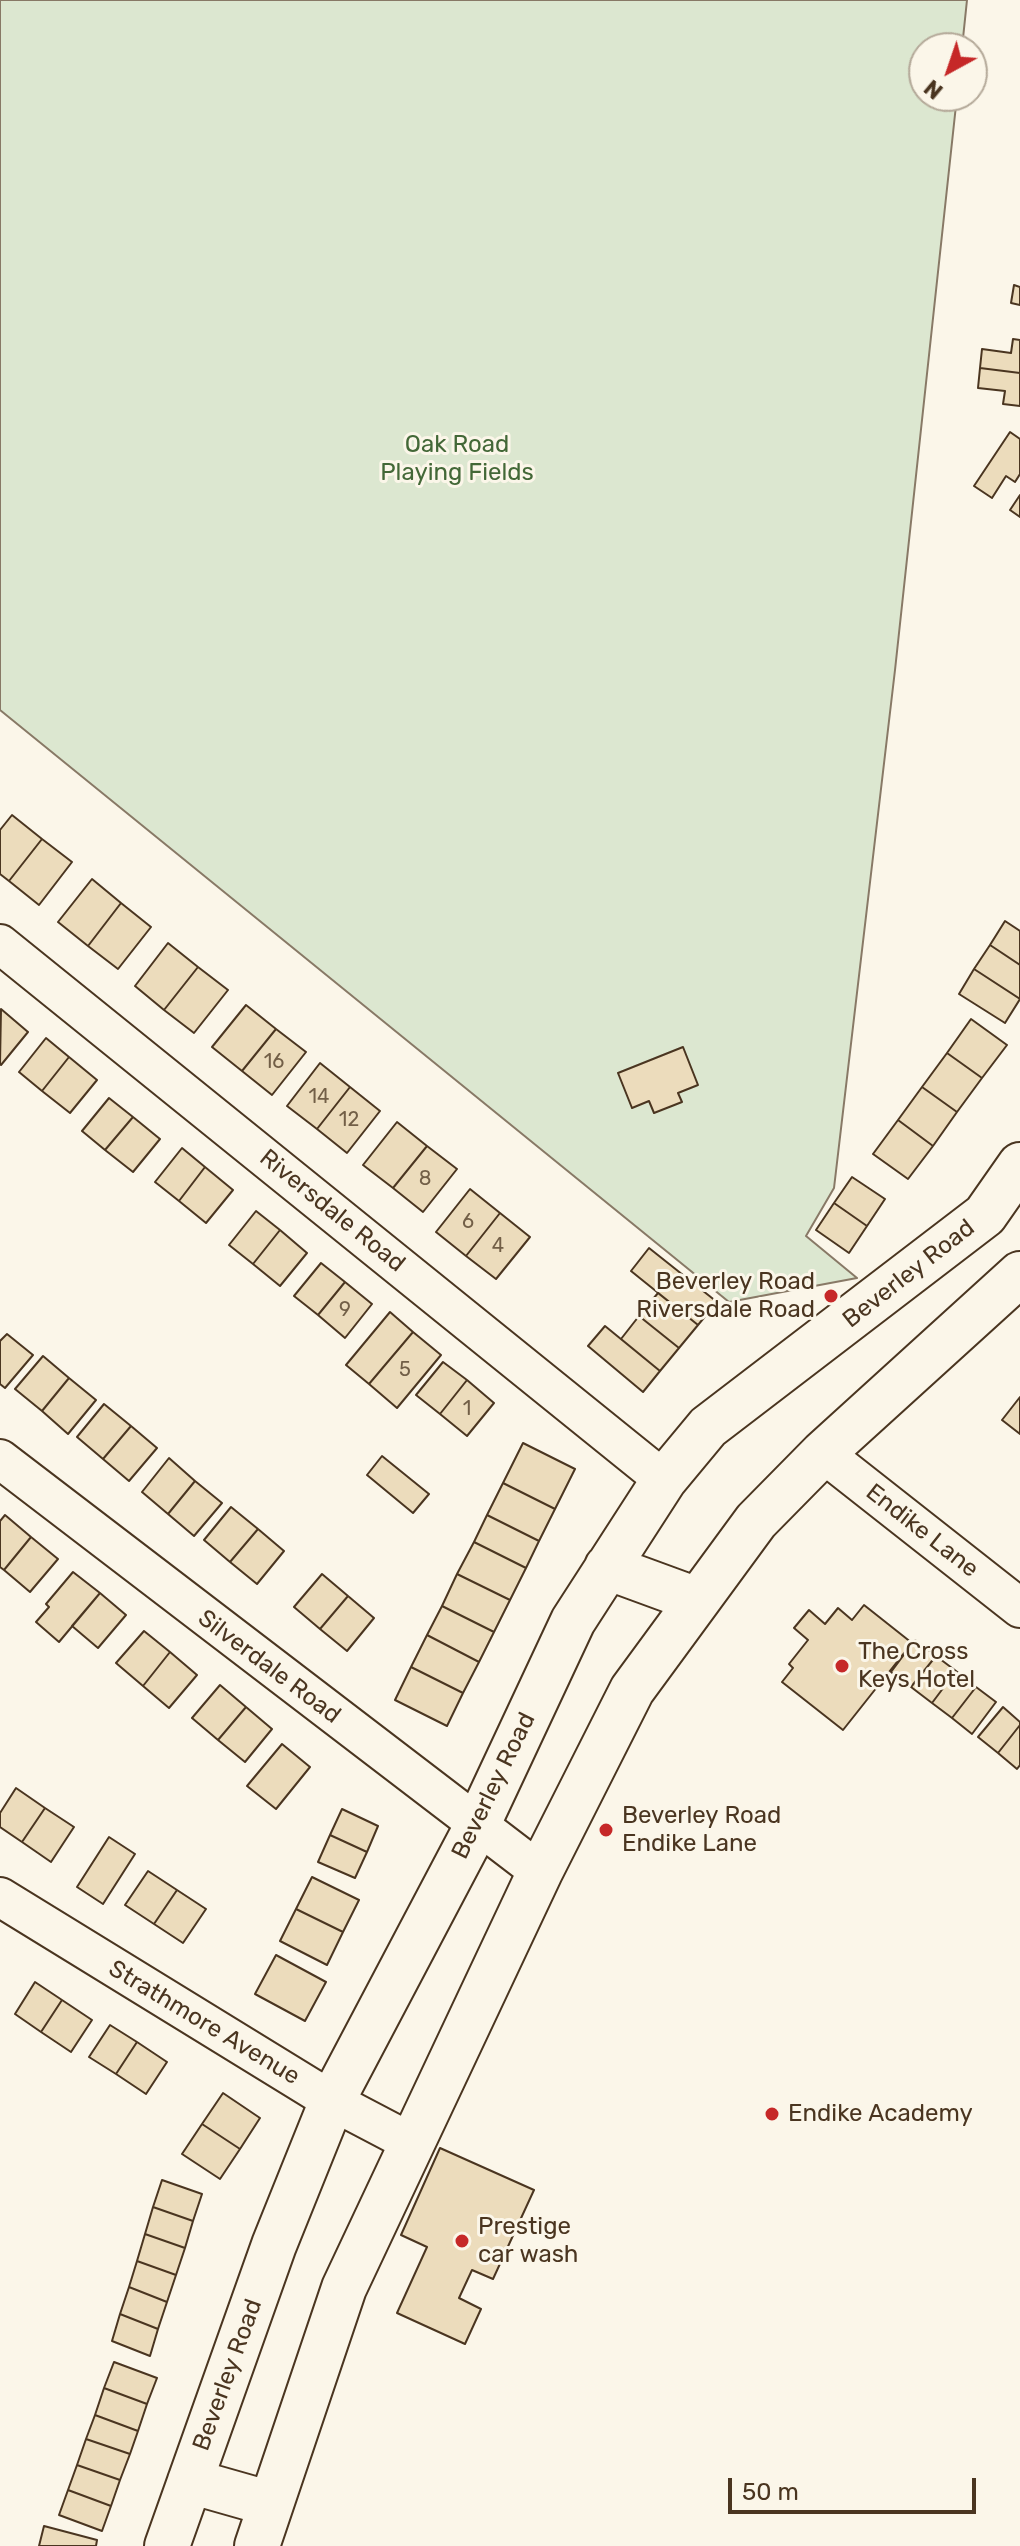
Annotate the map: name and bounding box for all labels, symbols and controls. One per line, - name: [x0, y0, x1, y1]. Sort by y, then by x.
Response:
- north arrow: [908, 32, 988, 112]
- text: N: [919, 74, 948, 105]
- park label: Oak Road Playing Fields: [380, 431, 534, 487]
- house number: 16: [264, 1050, 284, 1074]
- house number: 14: [309, 1085, 329, 1109]
- house number: 12: [339, 1108, 359, 1132]
- street label: Riversdale Road: [253, 1144, 411, 1278]
- house number: 8: [419, 1167, 431, 1191]
- house number: 6: [462, 1210, 474, 1234]
- street label: Beverley Road: [837, 1214, 981, 1334]
- house number: 4: [492, 1234, 504, 1258]
- place label: Beverley Road Riversdale Road: [636, 1268, 815, 1324]
- marker: Beverley Road Riversdale Road: [822, 1287, 840, 1305]
- house number: 9: [339, 1298, 351, 1322]
- house number: 5: [399, 1358, 411, 1382]
- house number: 1: [463, 1397, 471, 1421]
- street label: Endike Lane: [860, 1478, 984, 1584]
- street label: Silverdale Road: [192, 1604, 346, 1730]
- place label: The Cross Keys Hotel: [858, 1638, 975, 1694]
- marker: The Cross Keys Hotel: [833, 1657, 851, 1675]
- street label: Beverley Road: [446, 1708, 542, 1864]
- place label: Beverley Road Endike Lane: [622, 1802, 781, 1858]
- marker: Beverley Road Endike Lane: [597, 1821, 615, 1839]
- street label: Strathmore Avenue: [103, 1955, 305, 2091]
- place label: Endike Academy: [788, 2100, 973, 2128]
- marker: Endike Academy: [763, 2105, 781, 2123]
- place label: Prestige car wash: [478, 2213, 578, 2269]
- marker: Prestige car wash: [453, 2232, 471, 2250]
- street label: Beverley Road: [187, 2295, 269, 2455]
- scale bar: [732, 2462, 980, 2512]
- text: 50 m: [742, 2478, 799, 2506]

